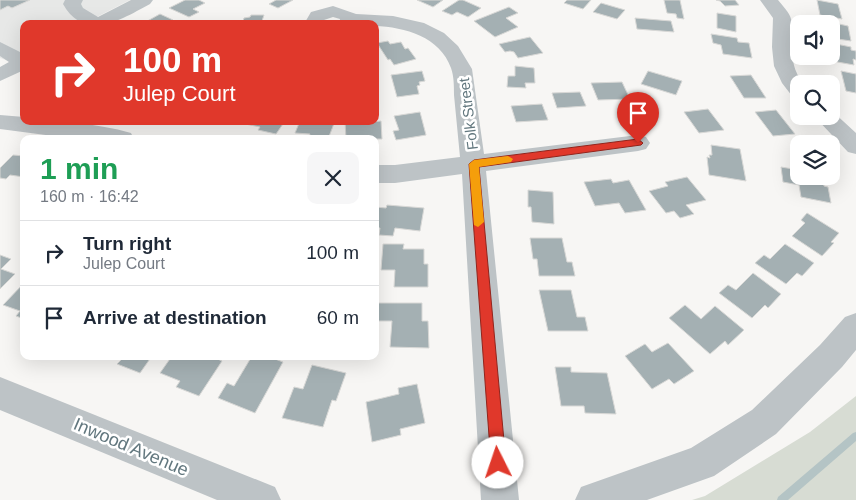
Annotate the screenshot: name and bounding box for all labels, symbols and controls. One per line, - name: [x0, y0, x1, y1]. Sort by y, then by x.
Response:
- map controls: [790, 15, 840, 185]
- button: sound: [790, 15, 840, 65]
- icon: right: [40, 40, 105, 105]
- text: 100 m: [123, 40, 222, 79]
- button: search: [790, 75, 840, 125]
- street label: Folk Street: [455, 76, 481, 151]
- text: Julep Court: [123, 81, 236, 106]
- pin: [617, 92, 659, 143]
- icon: arrive: [624, 99, 652, 127]
- button: layers: [790, 135, 840, 185]
- text: 1 min: [40, 152, 118, 185]
- button: close: [307, 152, 359, 204]
- text: 160 m · 16:42: [40, 188, 139, 205]
- text: Turn right: [83, 233, 171, 254]
- icon: right: [40, 239, 68, 267]
- text: 100 m: [306, 242, 359, 263]
- text: Julep Court: [83, 255, 165, 272]
- icon: arrive: [40, 304, 68, 332]
- text: Arrive at destination: [83, 307, 267, 328]
- text: 60 m: [317, 307, 359, 328]
- street label: Inwood Avenue: [71, 414, 191, 480]
- position arrow: [471, 436, 523, 488]

